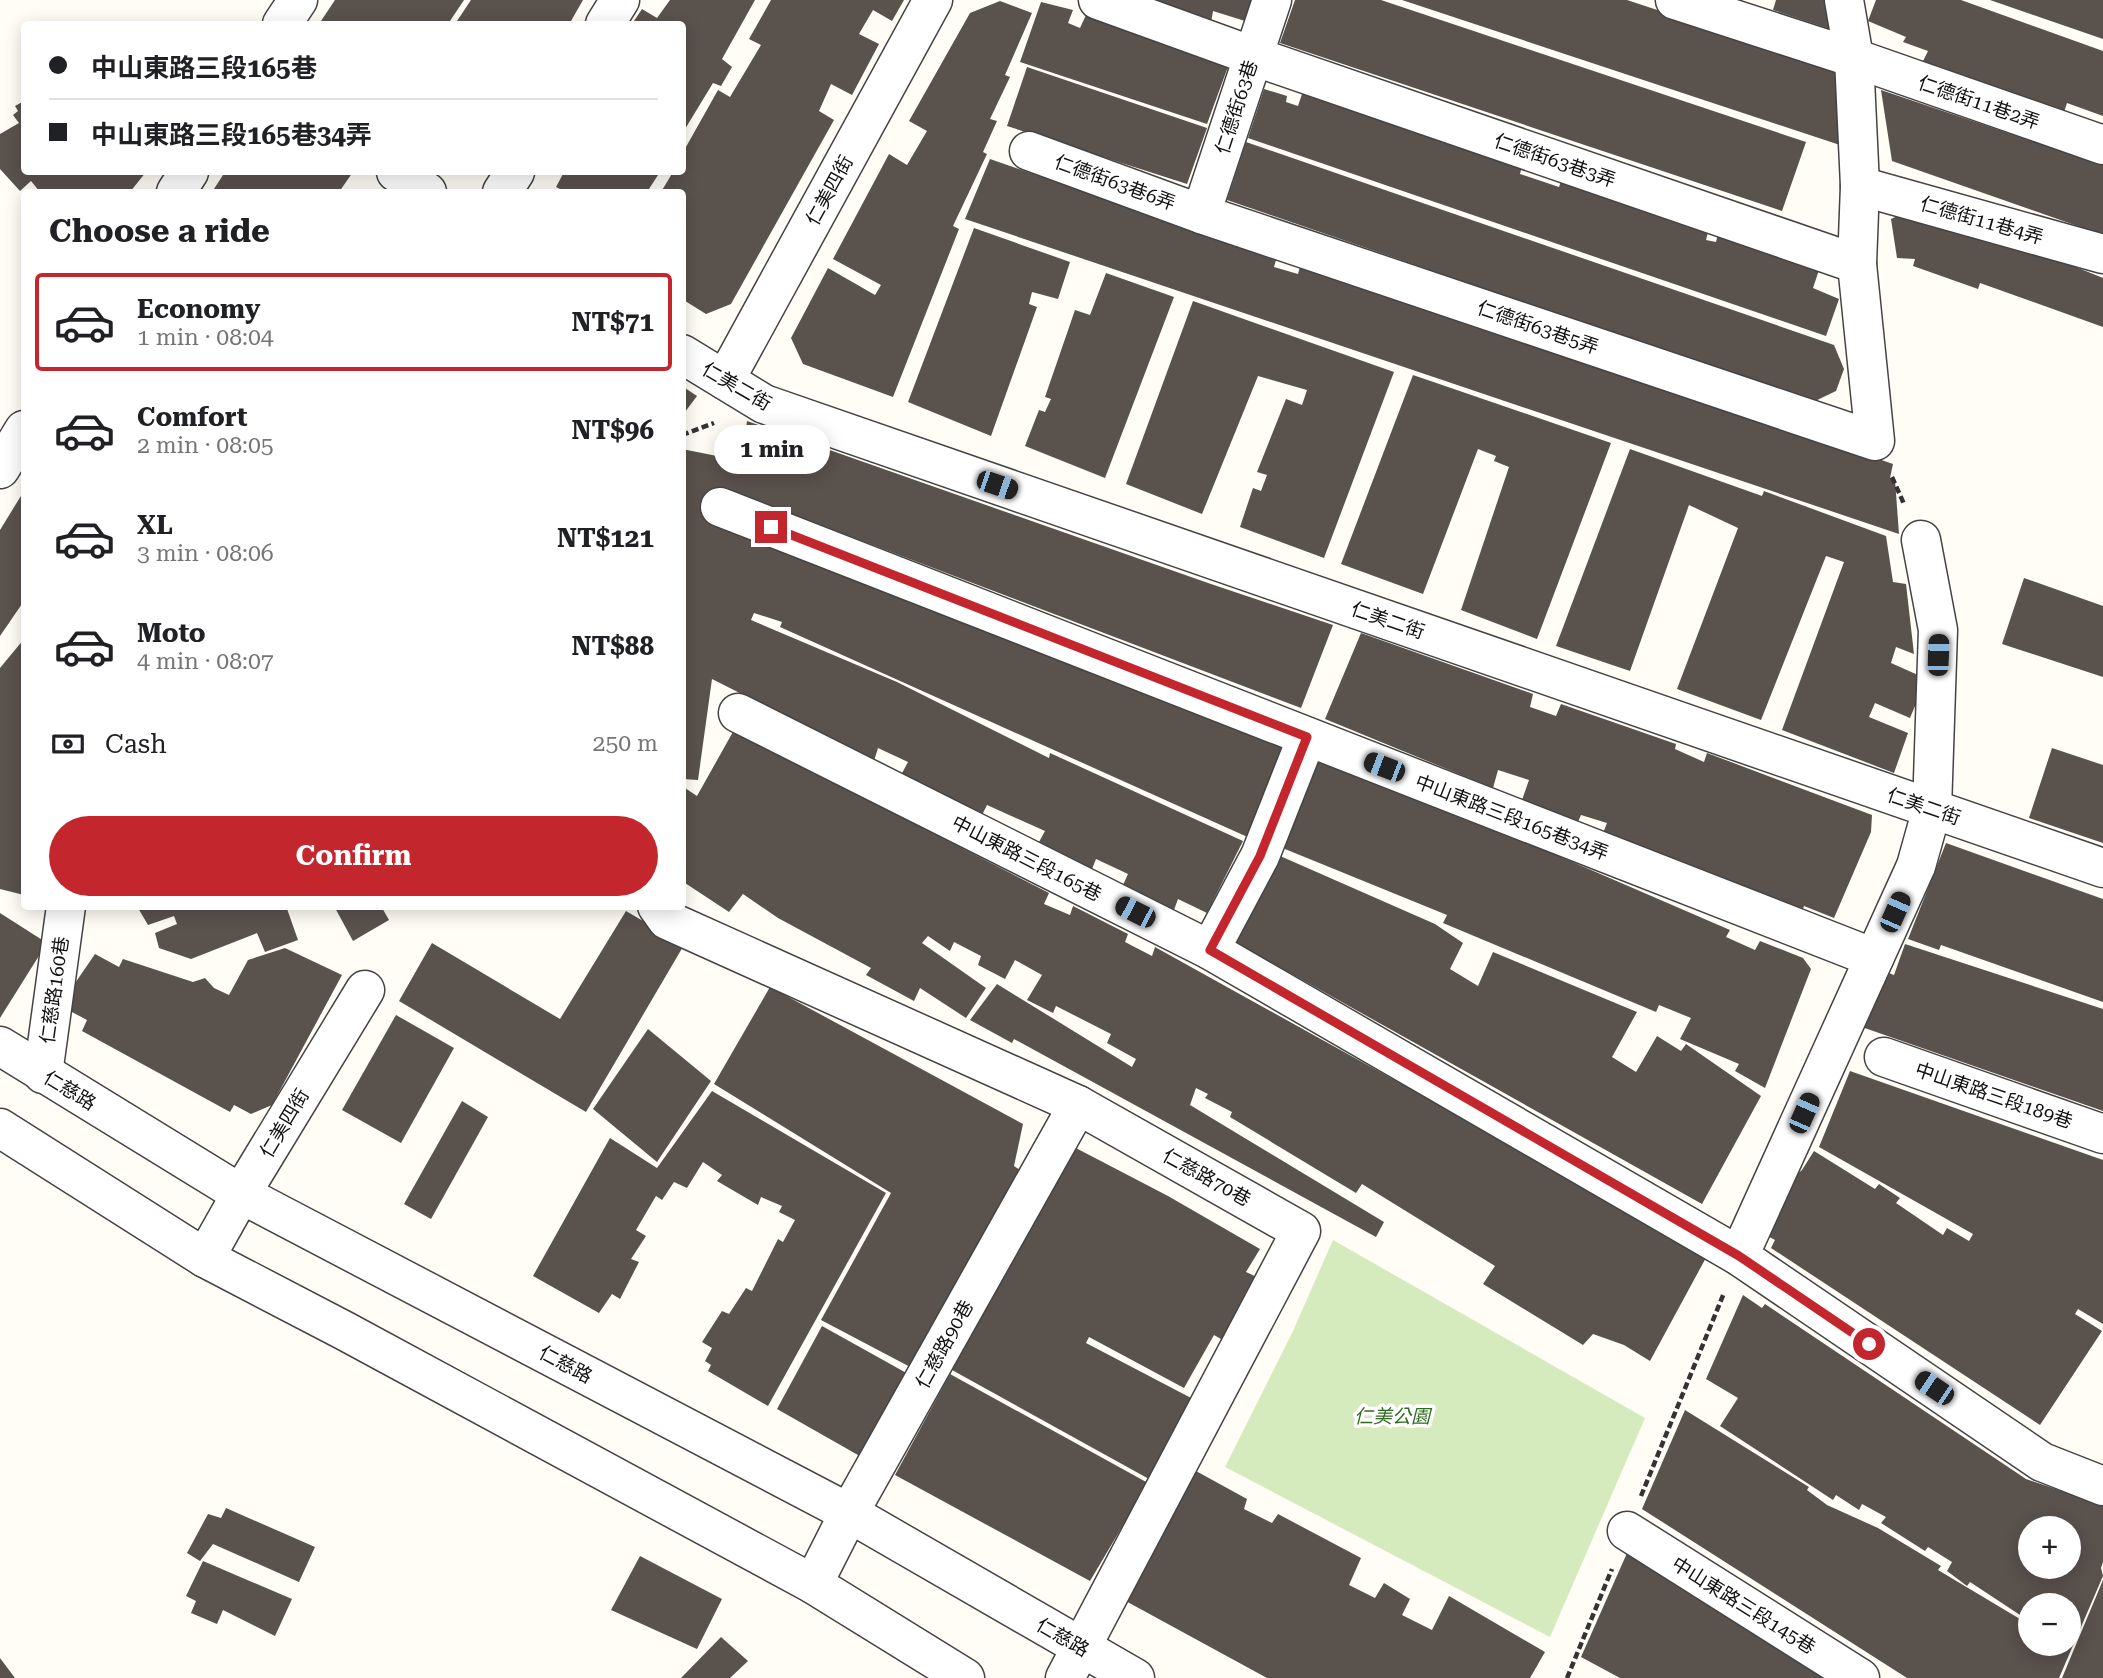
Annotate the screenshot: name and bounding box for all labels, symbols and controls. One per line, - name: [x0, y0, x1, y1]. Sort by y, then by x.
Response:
- text: 中山東路三段165巷: [91, 53, 317, 83]
- street label: 仁德街63巷: [1211, 57, 1262, 157]
- street label: 仁德街11巷2弄: [1915, 71, 2043, 134]
- text: 中山東路三段165巷34弄: [91, 120, 372, 150]
- street label: 仁德街63巷3弄: [1491, 129, 1619, 192]
- street label: 仁德街63巷6弄: [1051, 150, 1178, 215]
- street label: 仁美四街: [801, 151, 858, 229]
- street label: 仁德街11巷4弄: [1918, 192, 2046, 249]
- text: Choose a ride: [49, 212, 270, 250]
- icon: car: [53, 291, 116, 354]
- text: Economy: [137, 294, 260, 324]
- street label: 仁德街63巷5弄: [1474, 296, 1602, 359]
- text: NT$71: [572, 307, 654, 337]
- text: 1 min · 08:04: [137, 324, 274, 351]
- street label: 仁美二街: [698, 357, 775, 415]
- icon: car: [53, 399, 116, 462]
- text: Comfort: [137, 402, 247, 432]
- text: NT$96: [572, 415, 654, 445]
- callout: 1 min: [713, 426, 829, 475]
- text: 2 min · 08:05: [137, 432, 274, 459]
- text: 1 min: [740, 436, 804, 463]
- car: [974, 468, 1021, 502]
- icon: car: [53, 507, 116, 570]
- text: XL: [137, 510, 173, 540]
- route end: [755, 511, 787, 543]
- text: NT$121: [557, 523, 654, 553]
- text: 3 min · 08:06: [137, 540, 274, 567]
- street label: 仁美二街: [1348, 597, 1428, 644]
- icon: car: [53, 615, 116, 678]
- text: Moto: [137, 618, 206, 648]
- text: NT$88: [572, 631, 654, 661]
- car: [1927, 634, 1950, 676]
- text: 4 min · 08:07: [137, 648, 274, 675]
- icon: cash: [49, 725, 87, 763]
- text: Cash: [105, 729, 167, 759]
- text: 250 m: [593, 730, 658, 757]
- car: [1361, 750, 1408, 784]
- street label: 中山東路三段165巷34弄: [1412, 770, 1612, 865]
- street label: 仁美二街: [1884, 783, 1964, 830]
- street label: 中山東路三段165巷: [948, 811, 1105, 906]
- button: Confirm: [49, 816, 658, 896]
- car: [1877, 889, 1914, 935]
- car: [1112, 893, 1159, 931]
- street label: 仁慈路160巷: [36, 935, 73, 1045]
- street label: 中山東路三段189巷: [1912, 1058, 2076, 1133]
- street label: 仁慈路: [39, 1066, 100, 1115]
- street label: 仁美四街: [255, 1085, 314, 1162]
- car: [1786, 1090, 1823, 1136]
- street label: 仁慈路70巷: [1159, 1144, 1255, 1211]
- street label: 仁慈路90巷: [911, 1296, 978, 1392]
- route start: [1853, 1328, 1885, 1360]
- street label: 仁慈路: [535, 1341, 596, 1388]
- car: [1911, 1368, 1958, 1408]
- park label: 仁美公園: [1354, 1405, 1433, 1428]
- map controls: [2018, 1516, 2081, 1656]
- button: +: [2018, 1516, 2081, 1579]
- street label: 中山東路三段145巷: [1668, 1552, 1820, 1659]
- button: −: [2018, 1593, 2081, 1656]
- street label: 仁慈路: [1032, 1613, 1093, 1662]

